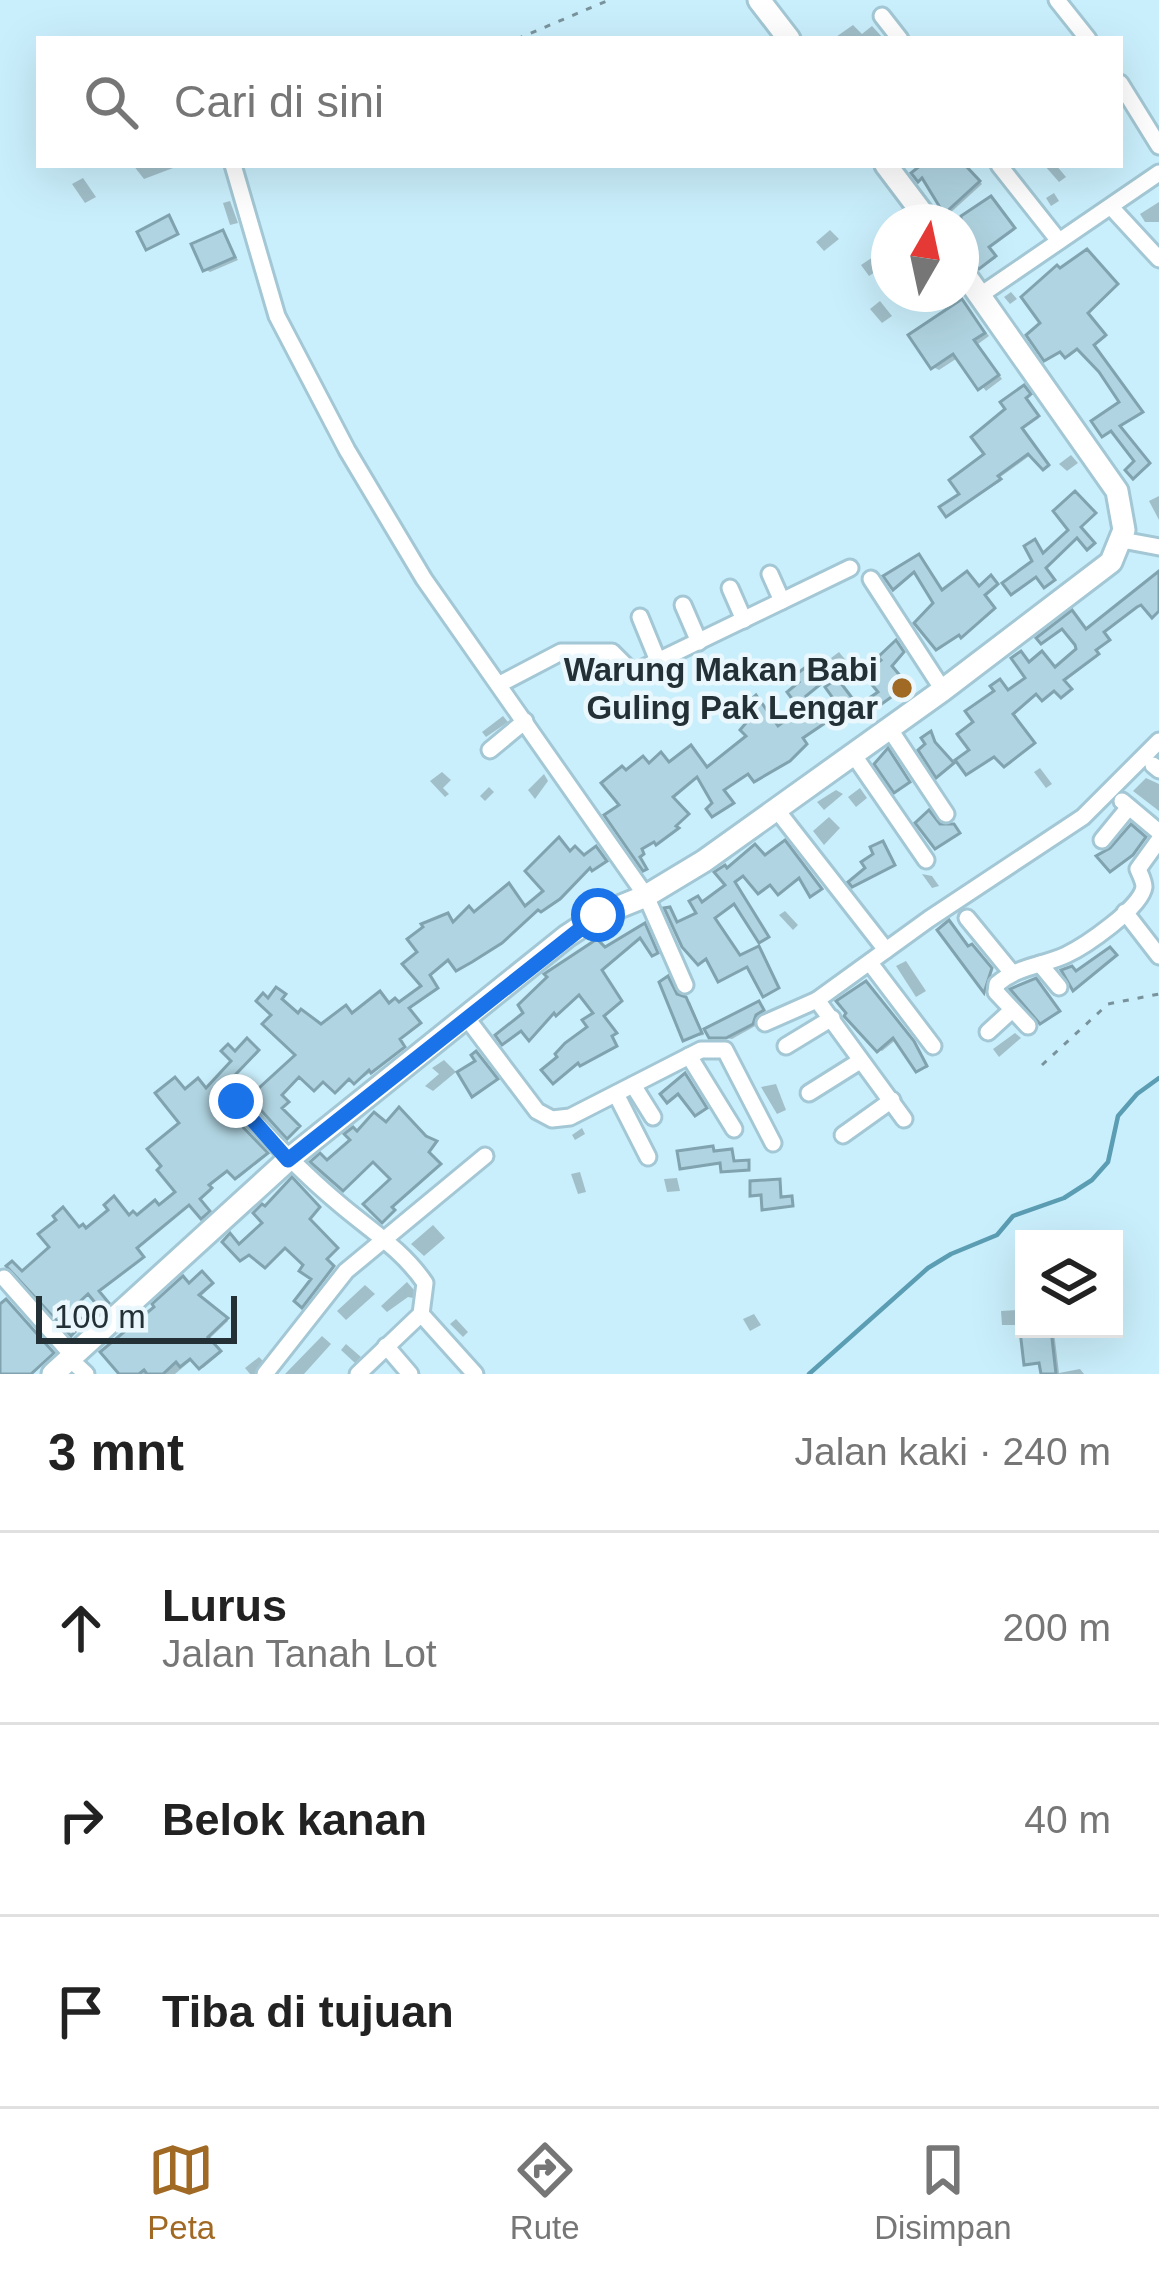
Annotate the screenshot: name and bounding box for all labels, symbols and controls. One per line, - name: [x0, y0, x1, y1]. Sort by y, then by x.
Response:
- search box: [36, 36, 1123, 168]
- icon: search: [78, 69, 144, 135]
- text: Cari di sini: [174, 76, 384, 127]
- north arrow: [871, 204, 979, 312]
- place label: Warung Makan Babi Guling Pak Lengar: [564, 651, 878, 726]
- marker: Warung Makan Babi Guling Pak Lengar: [889, 675, 915, 701]
- route start: [571, 888, 625, 942]
- route end: [209, 1074, 263, 1128]
- map controls: [1015, 1230, 1123, 1338]
- button: layers: [1015, 1230, 1123, 1338]
- scale bar: [36, 1290, 237, 1343]
- text: 100 m: [54, 1298, 146, 1335]
- text: 3 mnt: [48, 1424, 184, 1481]
- text: Jalan kaki · 240 m: [795, 1430, 1111, 1473]
- text: Lurus: [162, 1580, 287, 1631]
- icon: ahead: [48, 1595, 114, 1661]
- text: 200 m: [1003, 1606, 1111, 1649]
- text: Jalan Tanah Lot: [162, 1632, 437, 1675]
- icon: right: [48, 1787, 114, 1853]
- text: Belok kanan: [162, 1794, 427, 1845]
- text: 40 m: [1024, 1798, 1111, 1841]
- icon: arrive: [48, 1979, 114, 2045]
- text: Tiba di tujuan: [162, 1986, 454, 2037]
- tab: Peta: [147, 2137, 215, 2247]
- tab: Rute: [510, 2137, 580, 2247]
- tab: Disimpan: [874, 2137, 1012, 2247]

